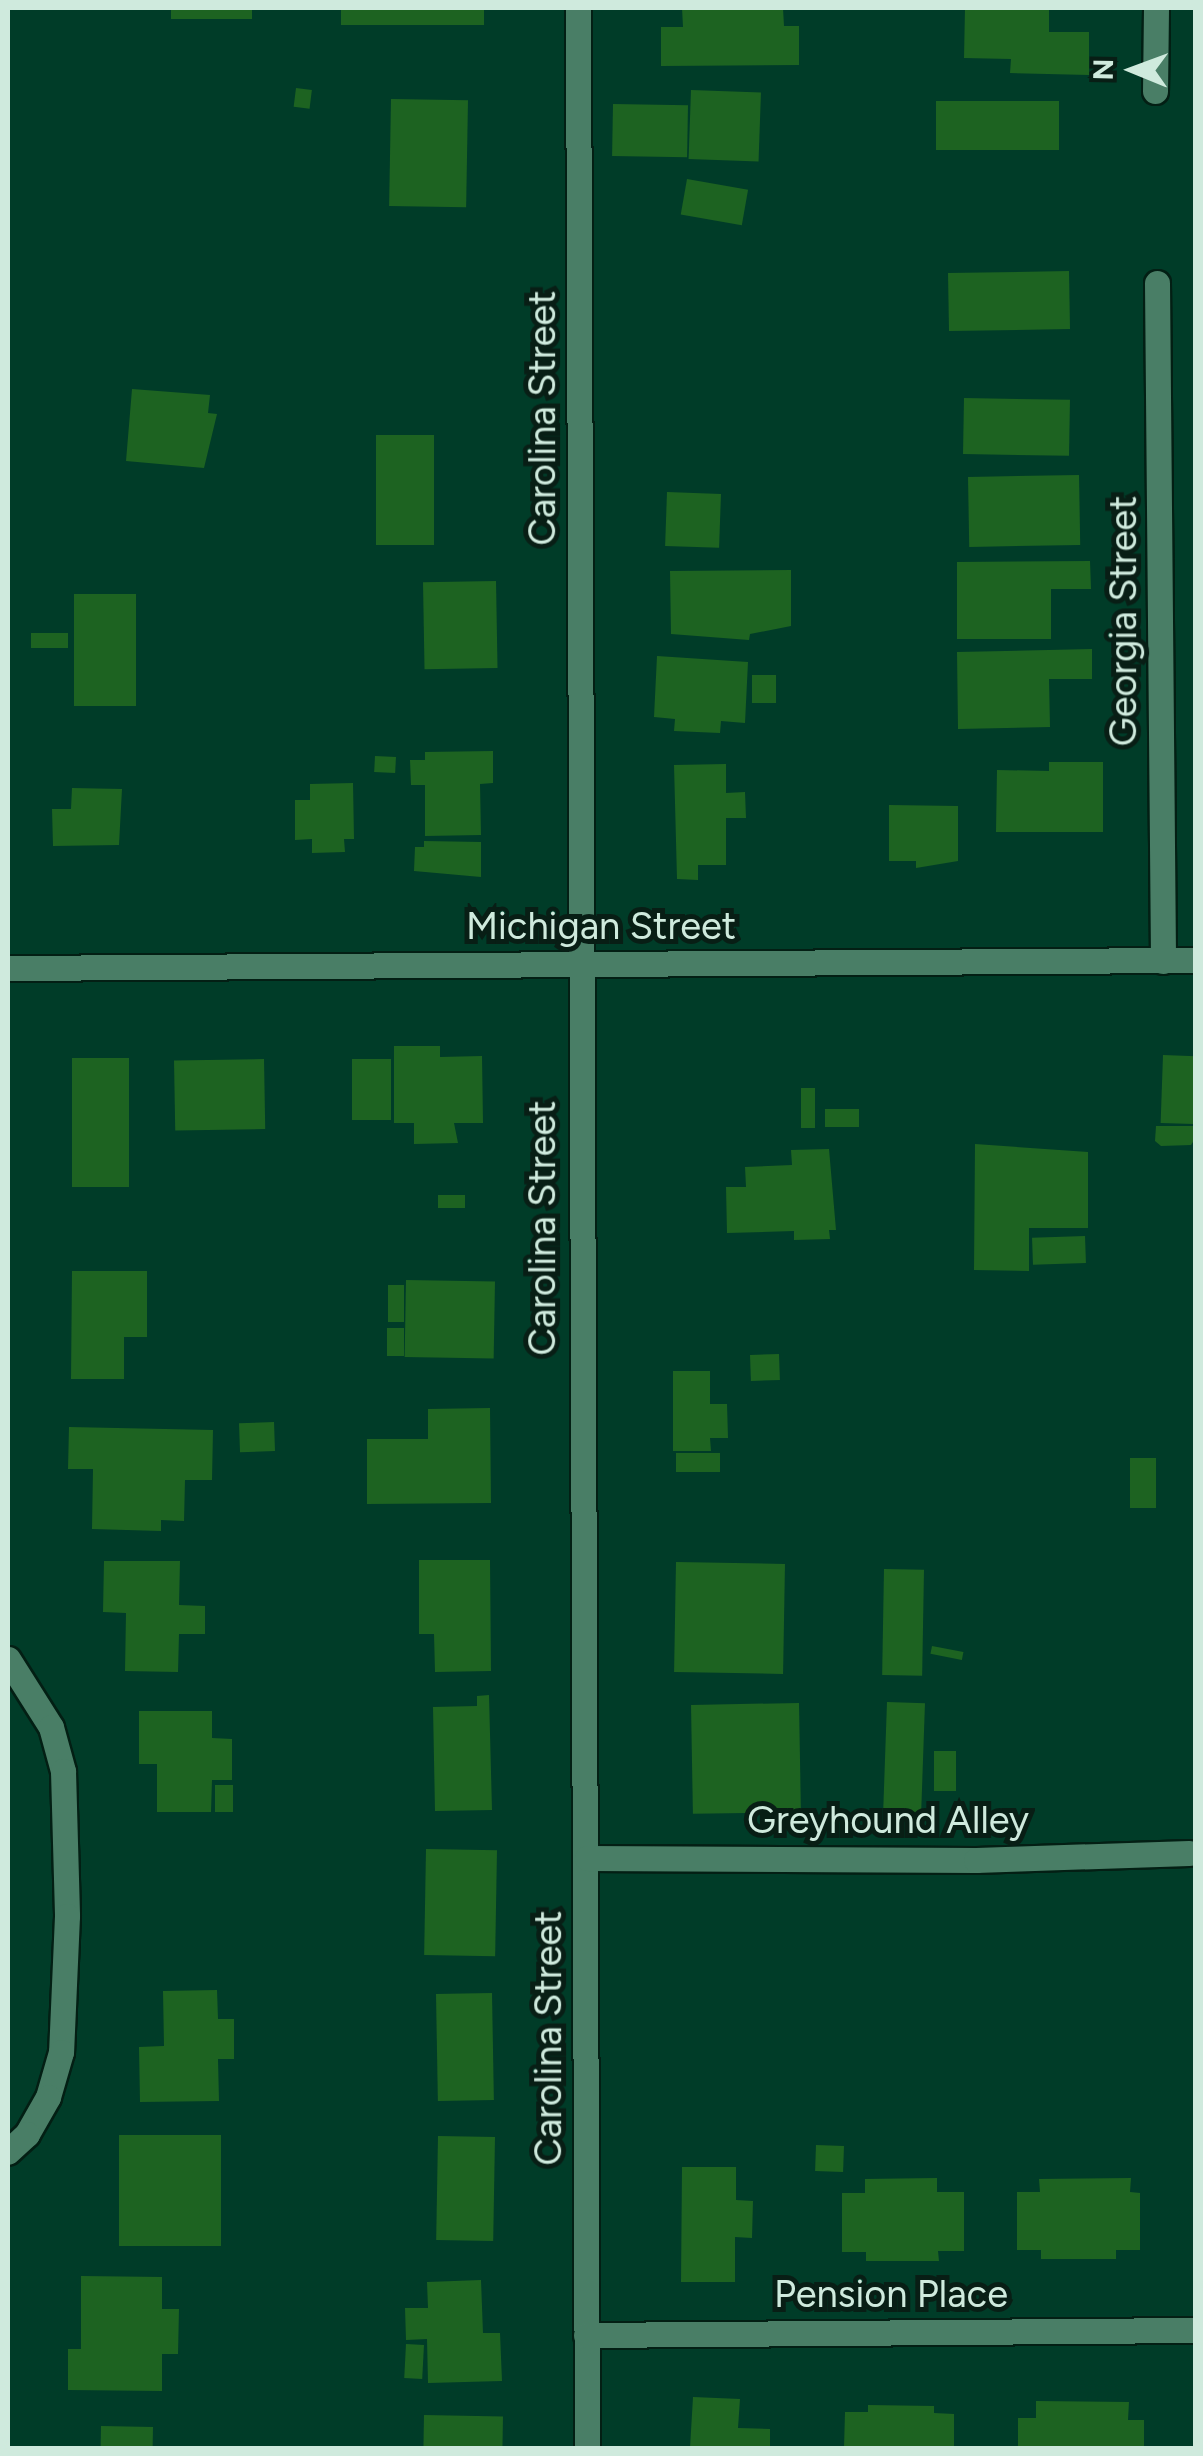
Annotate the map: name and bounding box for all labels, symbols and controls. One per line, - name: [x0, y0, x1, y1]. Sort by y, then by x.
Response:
- north arrow: [1083, 20, 1183, 120]
- text: N: [1086, 58, 1120, 81]
- street label: Carolina Street: [520, 290, 566, 546]
- street label: Georgia Street: [1101, 496, 1147, 746]
- street label: Michigan Street: [466, 904, 736, 950]
- street label: Carolina Street: [520, 1100, 566, 1356]
- street label: Greyhound Alley: [747, 1798, 1029, 1844]
- street label: Carolina Street: [526, 1910, 572, 2166]
- street label: Pension Place: [774, 2272, 1008, 2318]

